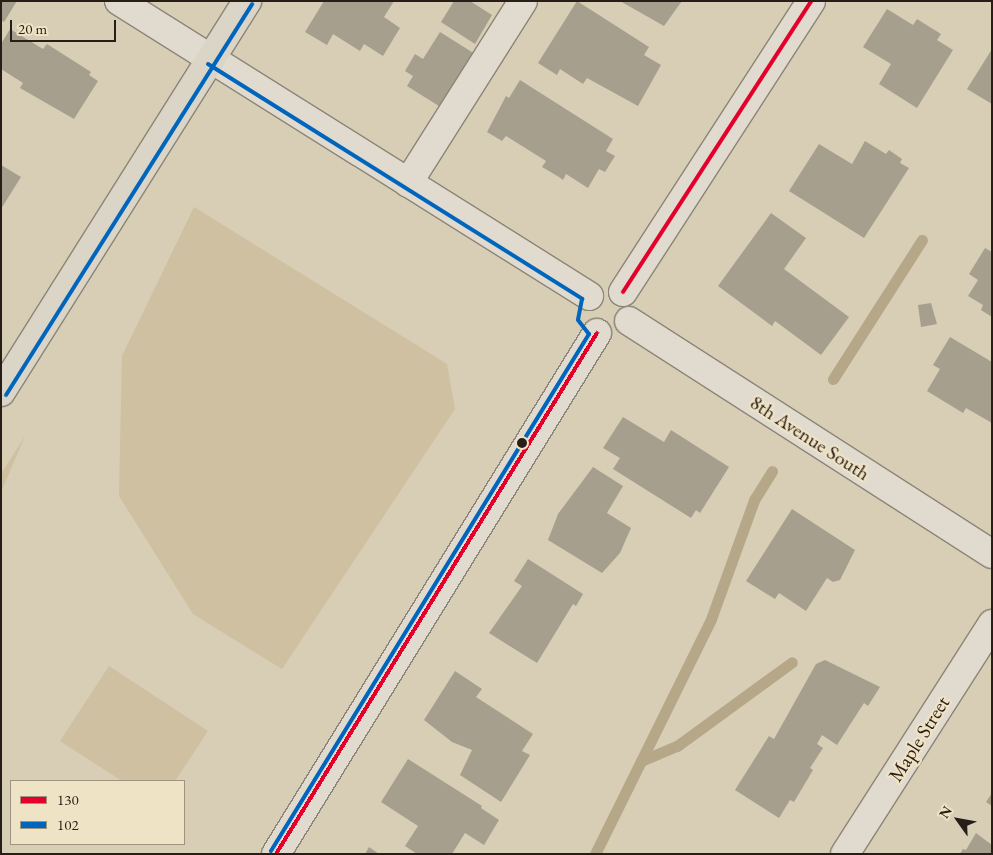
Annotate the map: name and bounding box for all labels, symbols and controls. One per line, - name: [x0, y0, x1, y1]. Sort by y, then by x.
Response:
- scale bar: [12, 10, 119, 42]
- text: 20 m: [18, 19, 47, 38]
- street label: 8th Avenue South: [746, 390, 874, 486]
- unlabelled marker: [517, 438, 527, 448]
- street label: Maple Street: [883, 692, 955, 786]
- legend: [10, 780, 185, 845]
- text: 130: [57, 790, 79, 809]
- north arrow: [933, 795, 983, 845]
- text: N: [935, 802, 956, 822]
- text: 102: [57, 815, 79, 834]

